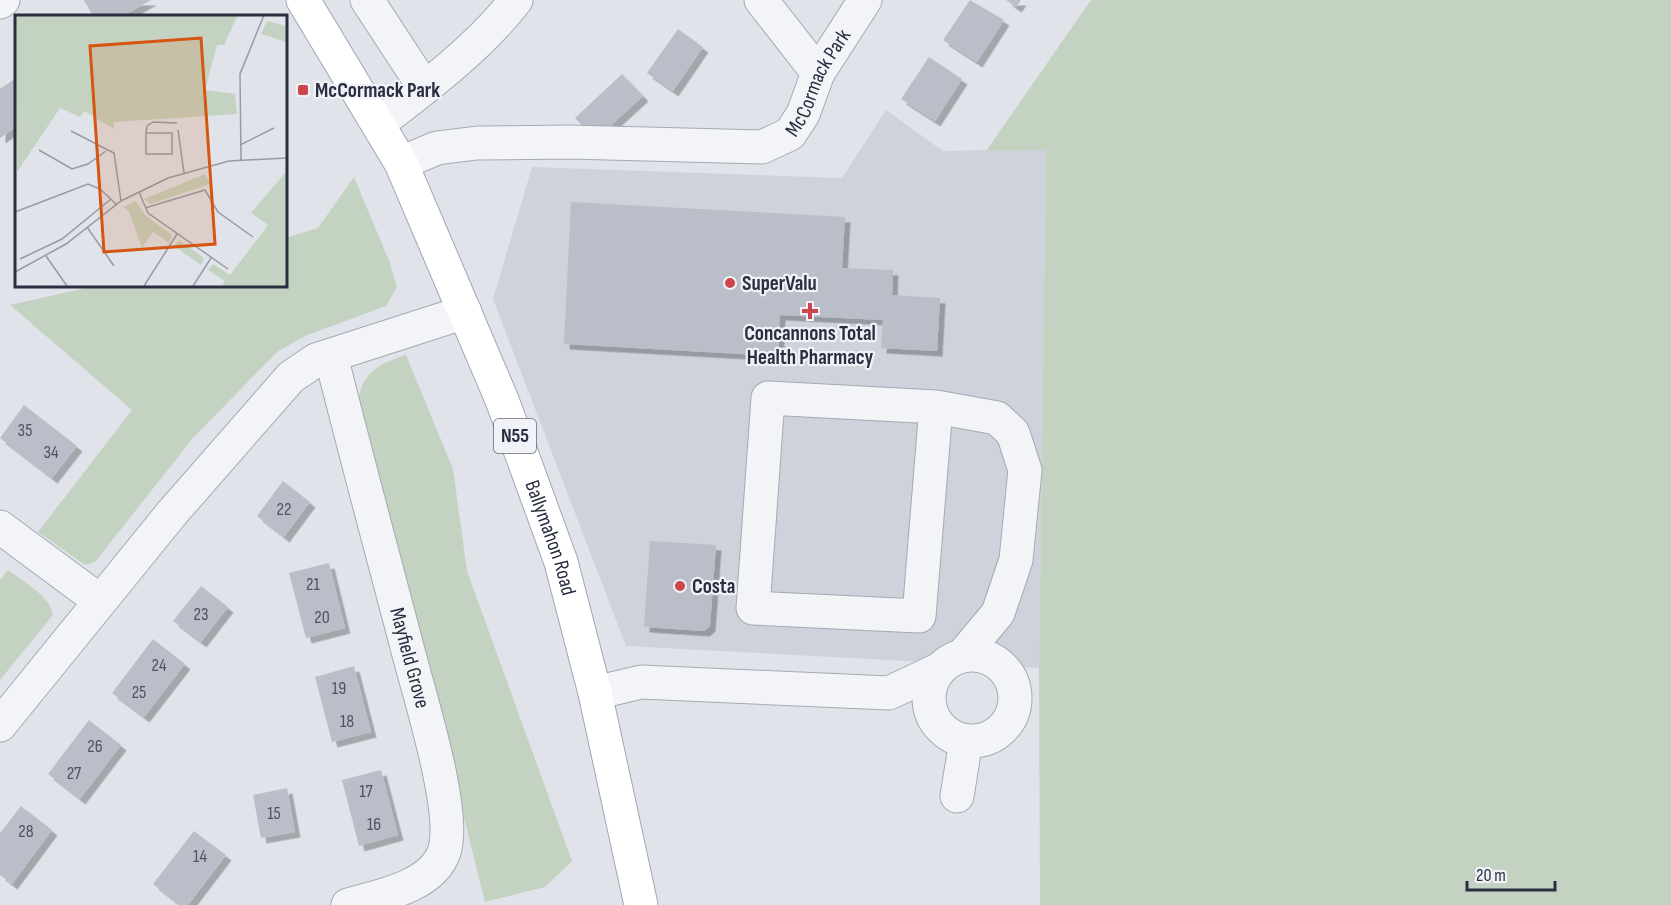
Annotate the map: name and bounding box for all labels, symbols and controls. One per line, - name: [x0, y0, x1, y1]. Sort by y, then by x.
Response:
- inset map: [15, 15, 286, 286]
- street label: McCormack Park: [779, 24, 856, 141]
- place label: McCormack Park: [315, 78, 440, 103]
- marker: McCormack Park: [296, 83, 310, 97]
- place label: SuperValu: [742, 271, 817, 296]
- marker: SuperValu: [723, 276, 737, 290]
- marker: Concannons Total Health Pharmacy: [803, 304, 817, 318]
- place label: Concannons Total Health Pharmacy: [744, 321, 876, 370]
- road number: N55: [494, 419, 536, 453]
- house number: 35: [18, 420, 32, 441]
- house number: 34: [43, 442, 59, 463]
- street label: Ballymahon Road: [520, 477, 582, 598]
- house number: 22: [277, 499, 291, 520]
- house number: 21: [306, 574, 321, 595]
- place label: Costa: [692, 574, 735, 599]
- marker: Costa: [673, 579, 687, 593]
- house number: 23: [194, 604, 209, 625]
- street label: Mayfield Grove: [385, 605, 436, 711]
- house number: 20: [314, 607, 330, 628]
- house number: 24: [152, 655, 167, 676]
- house number: 19: [332, 678, 346, 699]
- house number: 25: [132, 682, 146, 703]
- house number: 18: [340, 711, 354, 732]
- house number: 26: [87, 736, 103, 757]
- house number: 27: [67, 763, 82, 784]
- house number: 17: [359, 781, 374, 802]
- house number: 15: [267, 803, 281, 824]
- house number: 16: [367, 814, 381, 835]
- house number: 28: [18, 821, 34, 842]
- house number: 14: [193, 846, 207, 867]
- scale bar: [1467, 854, 1556, 892]
- text: 20 m: [1476, 865, 1506, 886]

